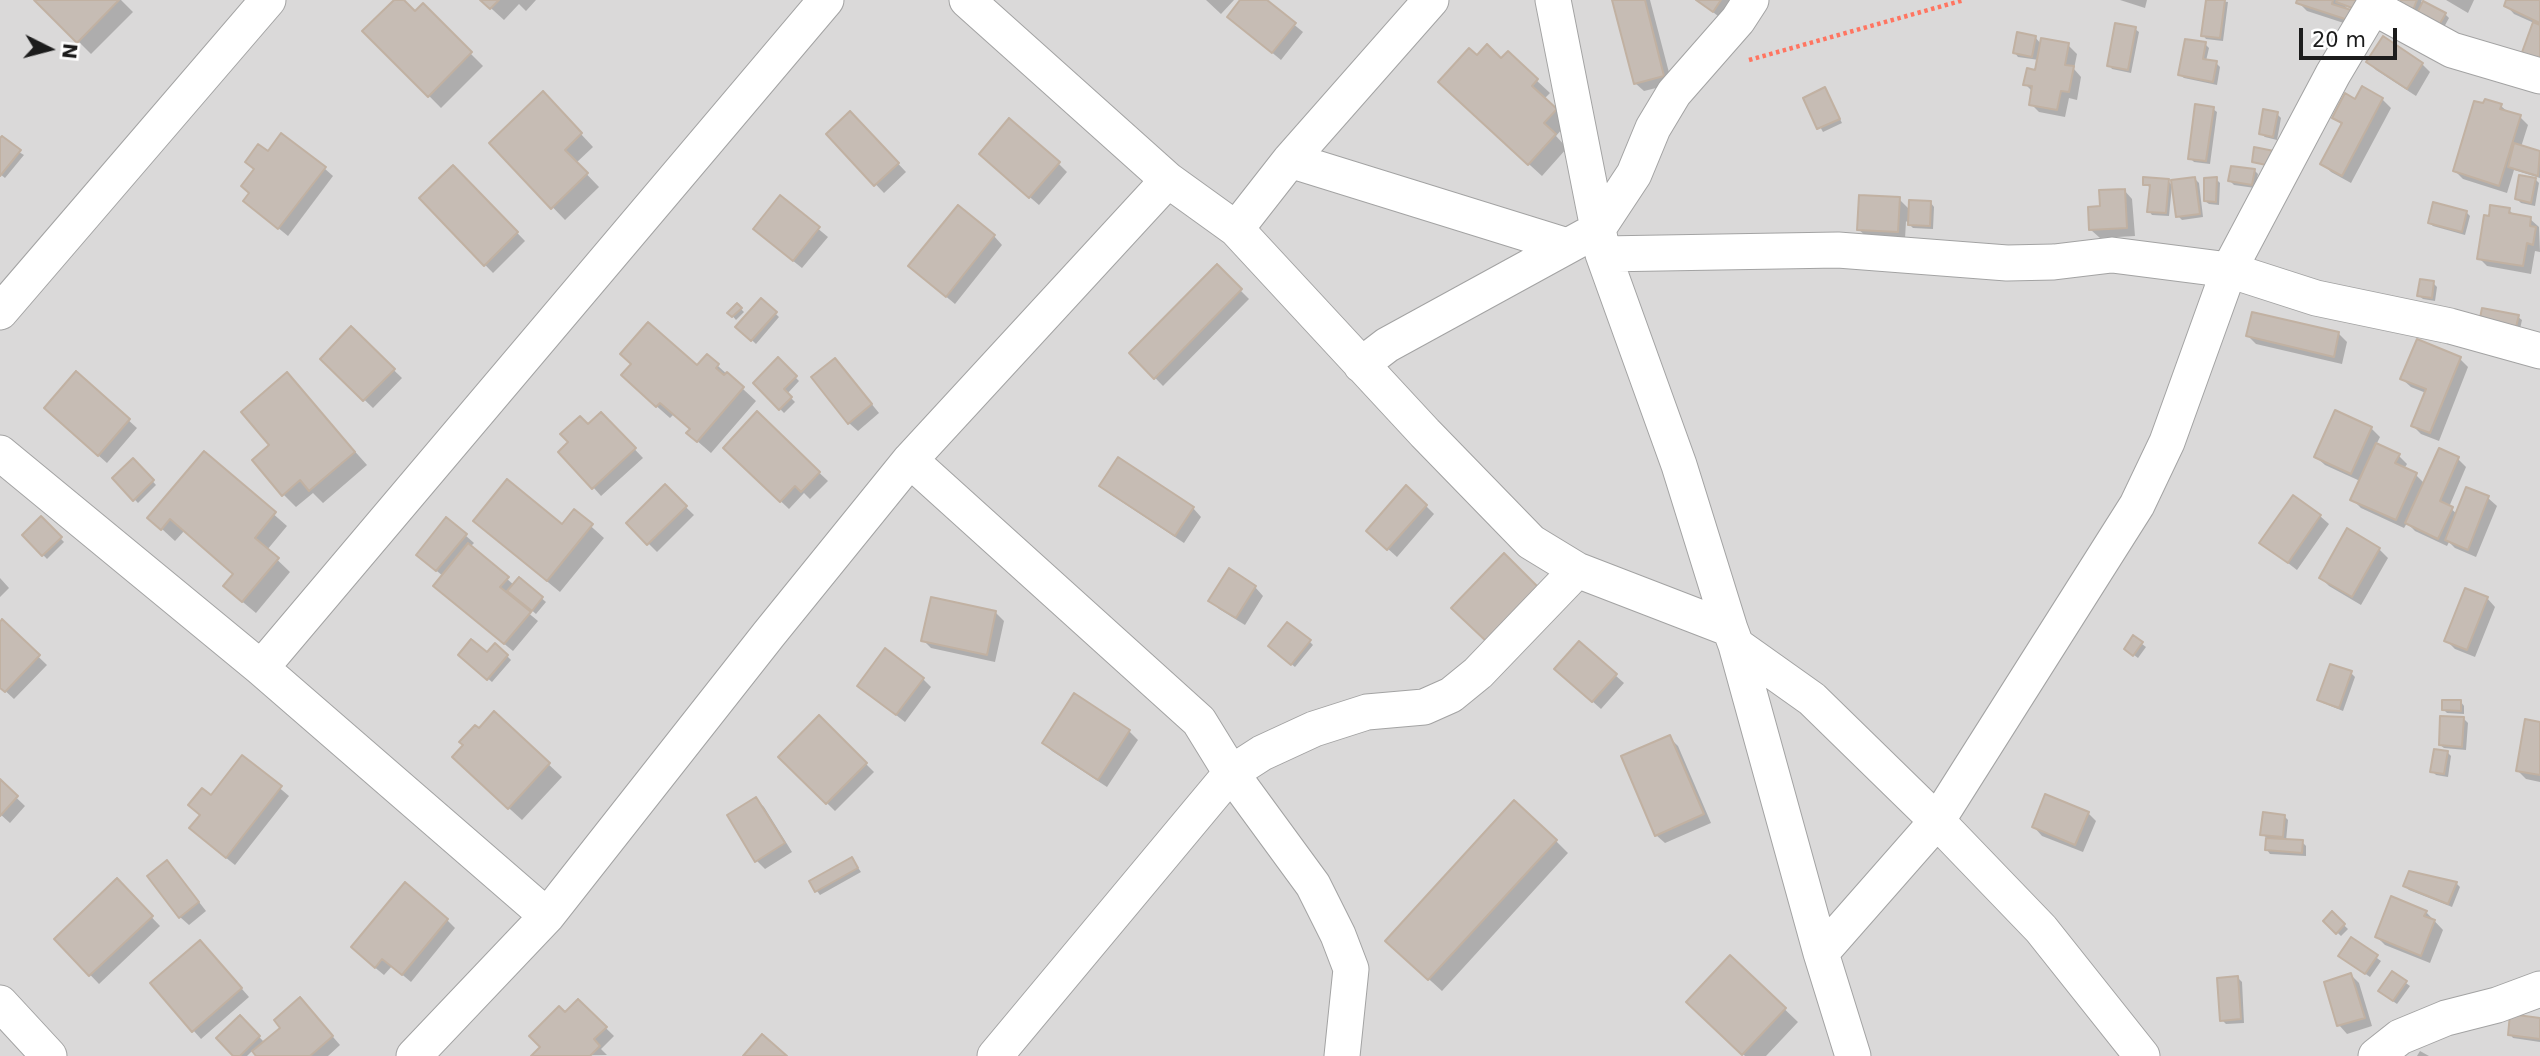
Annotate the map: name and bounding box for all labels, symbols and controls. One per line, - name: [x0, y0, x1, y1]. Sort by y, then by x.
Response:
- north arrow: [14, 14, 84, 84]
- scale bar: [2302, 14, 2400, 58]
- text: 20 m: [2312, 28, 2366, 52]
- text: N: [58, 42, 82, 60]

